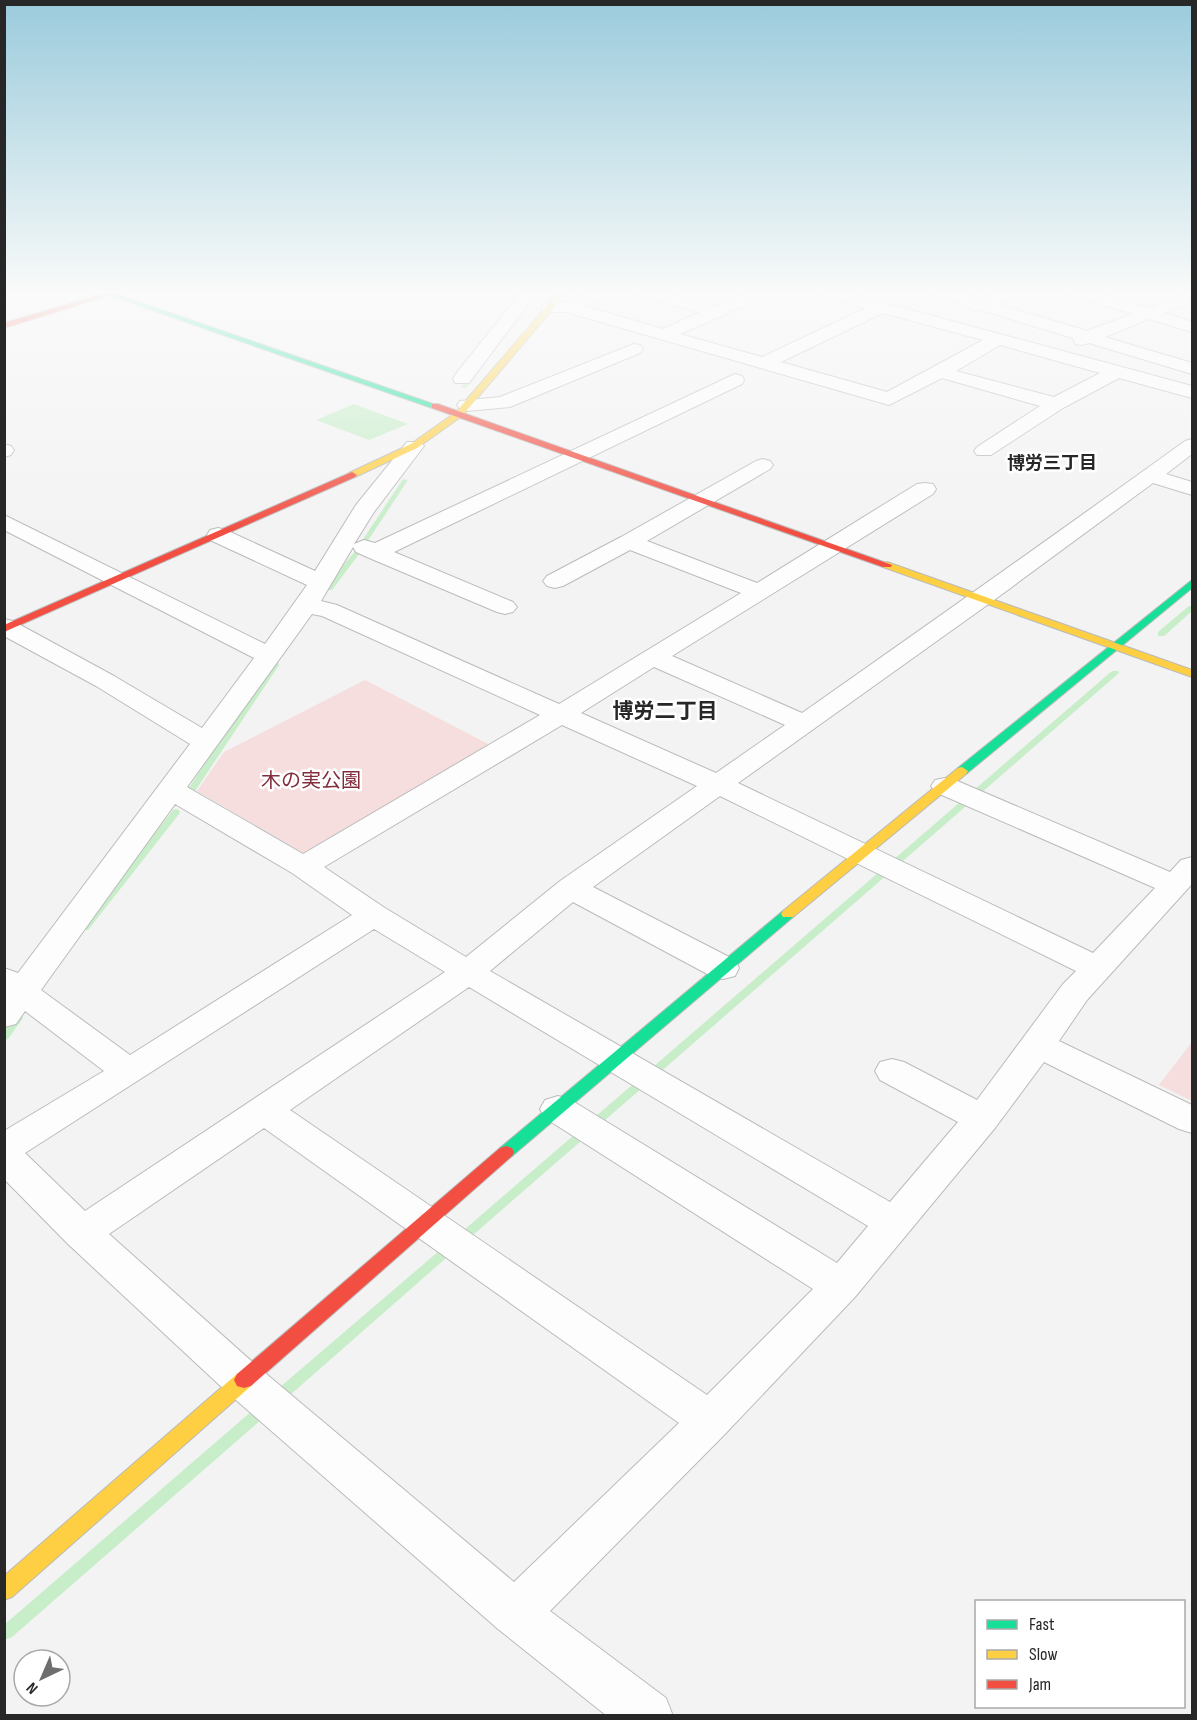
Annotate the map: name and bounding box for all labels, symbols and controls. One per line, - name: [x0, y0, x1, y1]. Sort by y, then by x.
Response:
- district label: 博労三丁目: [1007, 453, 1097, 474]
- district label: 博労二丁目: [613, 699, 718, 724]
- park label: 木の実公園: [261, 769, 361, 793]
- legend: [975, 1600, 1185, 1708]
- text: Fast: [1029, 1614, 1055, 1635]
- text: Slow: [1029, 1644, 1058, 1665]
- north arrow: [12, 1648, 72, 1708]
- text: Jam: [1028, 1674, 1051, 1695]
- text: N: [23, 1678, 42, 1698]

